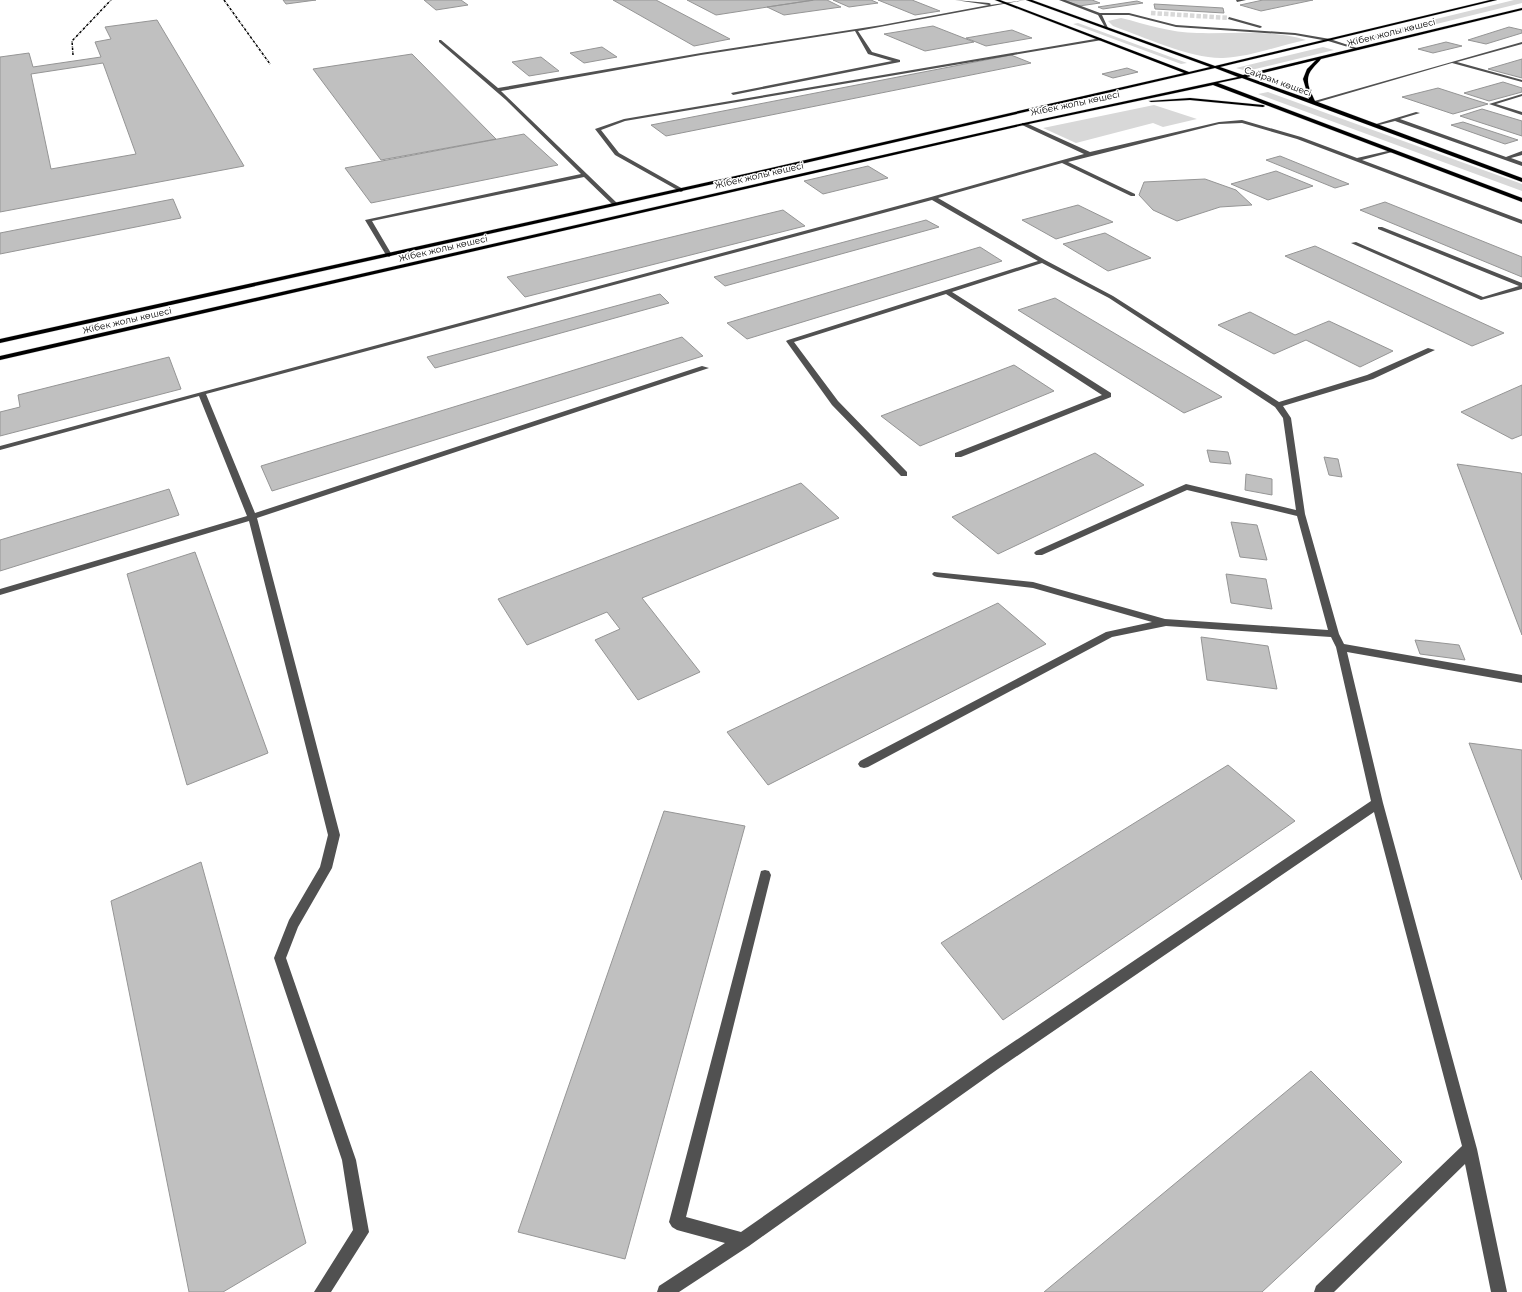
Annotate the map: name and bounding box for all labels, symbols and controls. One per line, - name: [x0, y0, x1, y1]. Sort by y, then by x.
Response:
- street label: Жібек жолы көшесі: [1346, 16, 1436, 48]
- street label: Сайрам көшесі: [1243, 64, 1313, 98]
- street label: Жібек жолы көшесі: [1029, 88, 1121, 118]
- street label: Жібек жолы көшесі: [713, 159, 805, 191]
- street label: Жібек жолы көшесі: [397, 232, 489, 264]
- street label: Жібек жолы көшесі: [81, 304, 173, 336]

